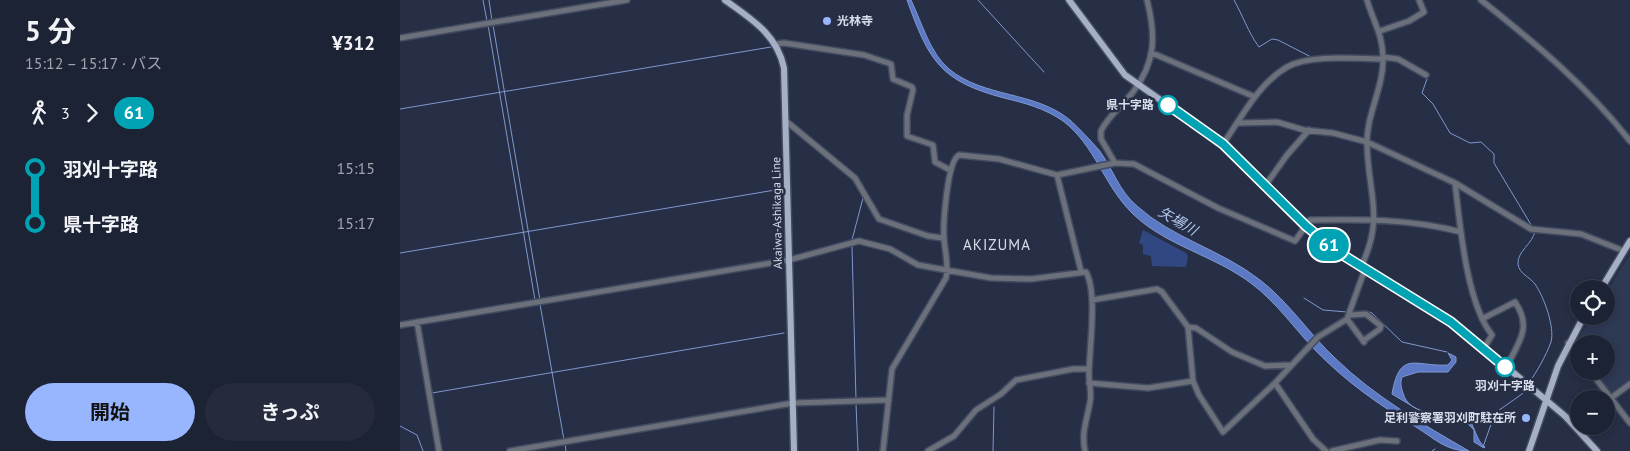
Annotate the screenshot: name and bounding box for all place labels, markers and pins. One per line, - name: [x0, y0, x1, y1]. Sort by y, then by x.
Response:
- place label: 光林寺: [837, 13, 873, 28]
- marker: 光林寺: [821, 15, 833, 27]
- marker: 県十字路: [1158, 95, 1178, 115]
- place label: 県十字路: [1106, 97, 1154, 112]
- marker: 羽刈十字路: [1495, 357, 1515, 377]
- place label: 羽刈十字路: [1475, 378, 1535, 393]
- place label: 足利警察署羽刈町駐在所: [1384, 410, 1516, 425]
- marker: 足利警察署羽刈町駐在所: [1520, 412, 1532, 424]

